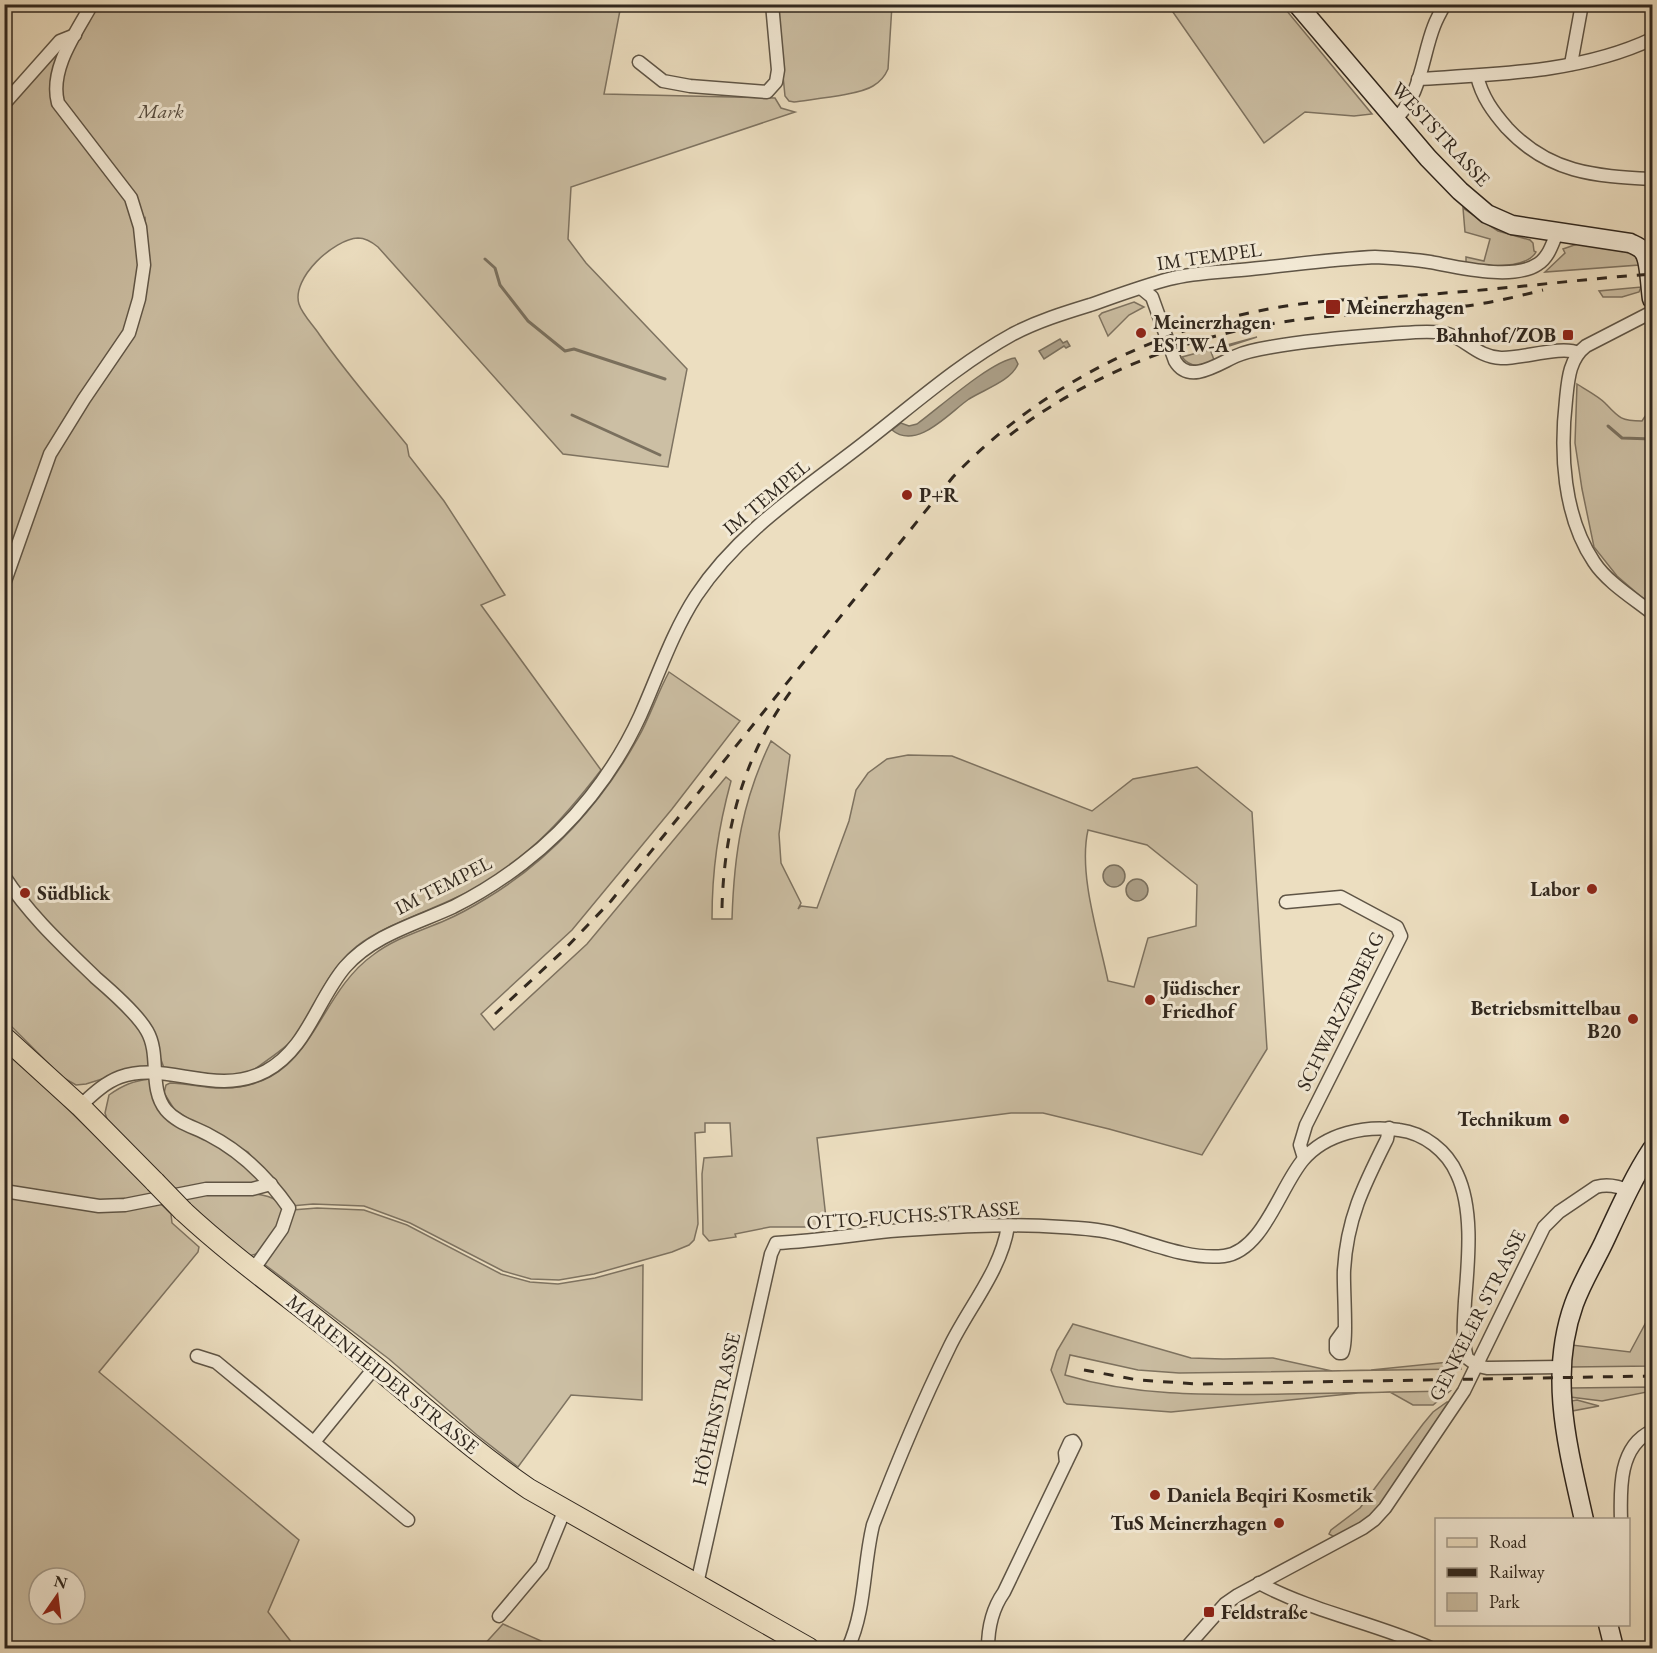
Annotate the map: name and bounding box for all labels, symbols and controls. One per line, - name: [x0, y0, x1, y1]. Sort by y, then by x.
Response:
- street label: WESTSTRASSE: [1386, 76, 1496, 192]
- park label: Mark: [137, 98, 184, 124]
- street label: IM TEMPEL: [1155, 236, 1263, 276]
- place label: Meinerzhagen: [1346, 294, 1464, 320]
- marker: Meinerzhagen: [1324, 298, 1342, 316]
- place label: Meinerzhagen ESTW-A: [1153, 309, 1271, 358]
- place label: Bahnhof/ZOB: [1436, 322, 1556, 348]
- marker: Meinerzhagen ESTW-A: [1134, 326, 1148, 340]
- marker: Bahnhof/ZOB: [1561, 328, 1575, 342]
- street label: IM TEMPEL: [717, 453, 815, 541]
- place label: P+R: [919, 482, 959, 508]
- marker: P+R: [900, 488, 914, 502]
- street label: IM TEMPEL: [390, 849, 496, 921]
- place label: Labor: [1530, 876, 1581, 902]
- place label: Südblick: [37, 880, 111, 906]
- marker: Labor: [1585, 882, 1599, 896]
- marker: Südblick: [18, 886, 32, 900]
- street label: SCHWARZENBERG: [1290, 927, 1390, 1095]
- place label: Jüdischer Friedhof: [1160, 975, 1241, 1024]
- marker: Jüdischer Friedhof: [1143, 993, 1157, 1007]
- place label: Betriebsmittelbau B20: [1471, 995, 1621, 1044]
- marker: Betriebsmittelbau B20: [1626, 1012, 1640, 1026]
- place label: Technikum: [1457, 1106, 1552, 1132]
- marker: Technikum: [1557, 1112, 1571, 1126]
- street label: OTTO-FUCHS-STRASSE: [806, 1195, 1020, 1235]
- street label: GENKELER STRASSE: [1422, 1225, 1532, 1405]
- street label: MARIENHEIDER STRASSE: [281, 1288, 485, 1460]
- street label: HÖHENSTRASSE: [686, 1330, 746, 1488]
- place label: Daniela Beqiri Kosmetik: [1167, 1482, 1374, 1508]
- marker: Daniela Beqiri Kosmetik: [1148, 1488, 1162, 1502]
- place label: TuS Meinerzhagen: [1111, 1510, 1267, 1536]
- marker: TuS Meinerzhagen: [1272, 1516, 1286, 1530]
- legend: [1435, 1518, 1630, 1626]
- text: Road: [1489, 1530, 1528, 1553]
- text: Railway: [1489, 1560, 1545, 1583]
- north arrow: [27, 1566, 87, 1626]
- text: N: [52, 1570, 69, 1594]
- text: Park: [1489, 1590, 1520, 1613]
- place label: Feldstraße: [1221, 1599, 1308, 1625]
- marker: Feldstraße: [1202, 1605, 1216, 1619]

